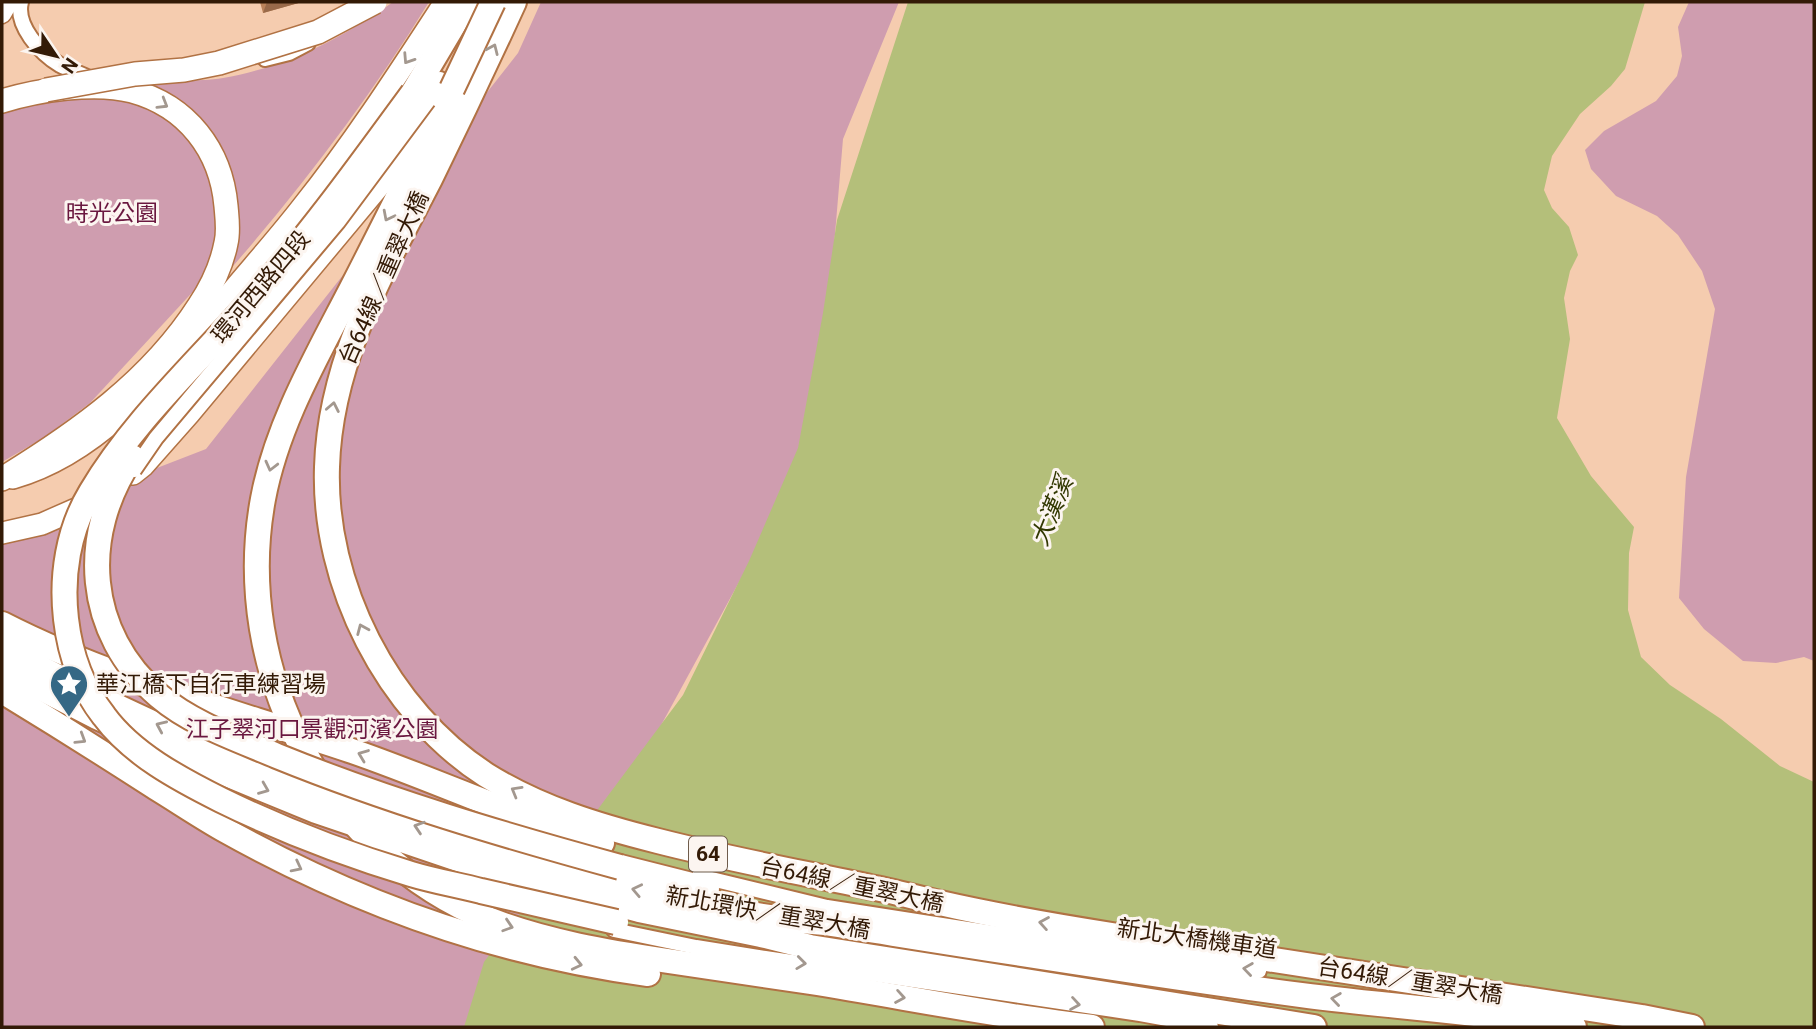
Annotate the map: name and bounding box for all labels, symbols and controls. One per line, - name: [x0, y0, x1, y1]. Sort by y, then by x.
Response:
- north arrow: [21, 21, 91, 91]
- one-way arrow: [485, 44, 499, 56]
- one-way arrow: [404, 51, 417, 64]
- text: N: [56, 53, 83, 78]
- one-way arrow: [156, 96, 169, 109]
- street label: 台64線／重翠大橋: [334, 187, 434, 369]
- park label: 時光公園: [66, 200, 158, 227]
- one-way arrow: [383, 209, 397, 221]
- street label: 環河西路四段: [206, 225, 316, 349]
- one-way arrow: [325, 401, 340, 413]
- one-way arrow: [265, 459, 280, 471]
- water label: 大漢溪: [1026, 470, 1080, 550]
- one-way arrow: [356, 624, 370, 637]
- place icon: 華江橋下自行車練習場: [48, 663, 90, 718]
- place label: 華江橋下自行車練習場: [96, 671, 326, 698]
- park label: 江子翠河口景觀河濱公園: [186, 716, 439, 743]
- one-way arrow: [156, 720, 169, 734]
- one-way arrow: [73, 731, 86, 744]
- one-way arrow: [357, 750, 369, 764]
- one-way arrow: [257, 781, 269, 795]
- one-way arrow: [510, 787, 523, 800]
- one-way arrow: [413, 821, 425, 835]
- road number: 64: [689, 836, 727, 872]
- street label: 台64線／重翠大橋: [758, 852, 946, 918]
- one-way arrow: [290, 859, 303, 873]
- street label: 新北環快／重翠大橋: [664, 882, 872, 944]
- one-way arrow: [631, 884, 643, 899]
- street label: 新北大橋機車道: [1115, 914, 1279, 964]
- one-way arrow: [1038, 916, 1050, 931]
- one-way arrow: [501, 918, 514, 932]
- street label: 台64線／重翠大橋: [1316, 953, 1504, 1009]
- one-way arrow: [571, 955, 583, 970]
- one-way arrow: [796, 955, 807, 970]
- one-way arrow: [1242, 962, 1254, 977]
- one-way arrow: [894, 989, 906, 1004]
- one-way arrow: [1330, 992, 1342, 1007]
- one-way arrow: [1069, 996, 1081, 1011]

